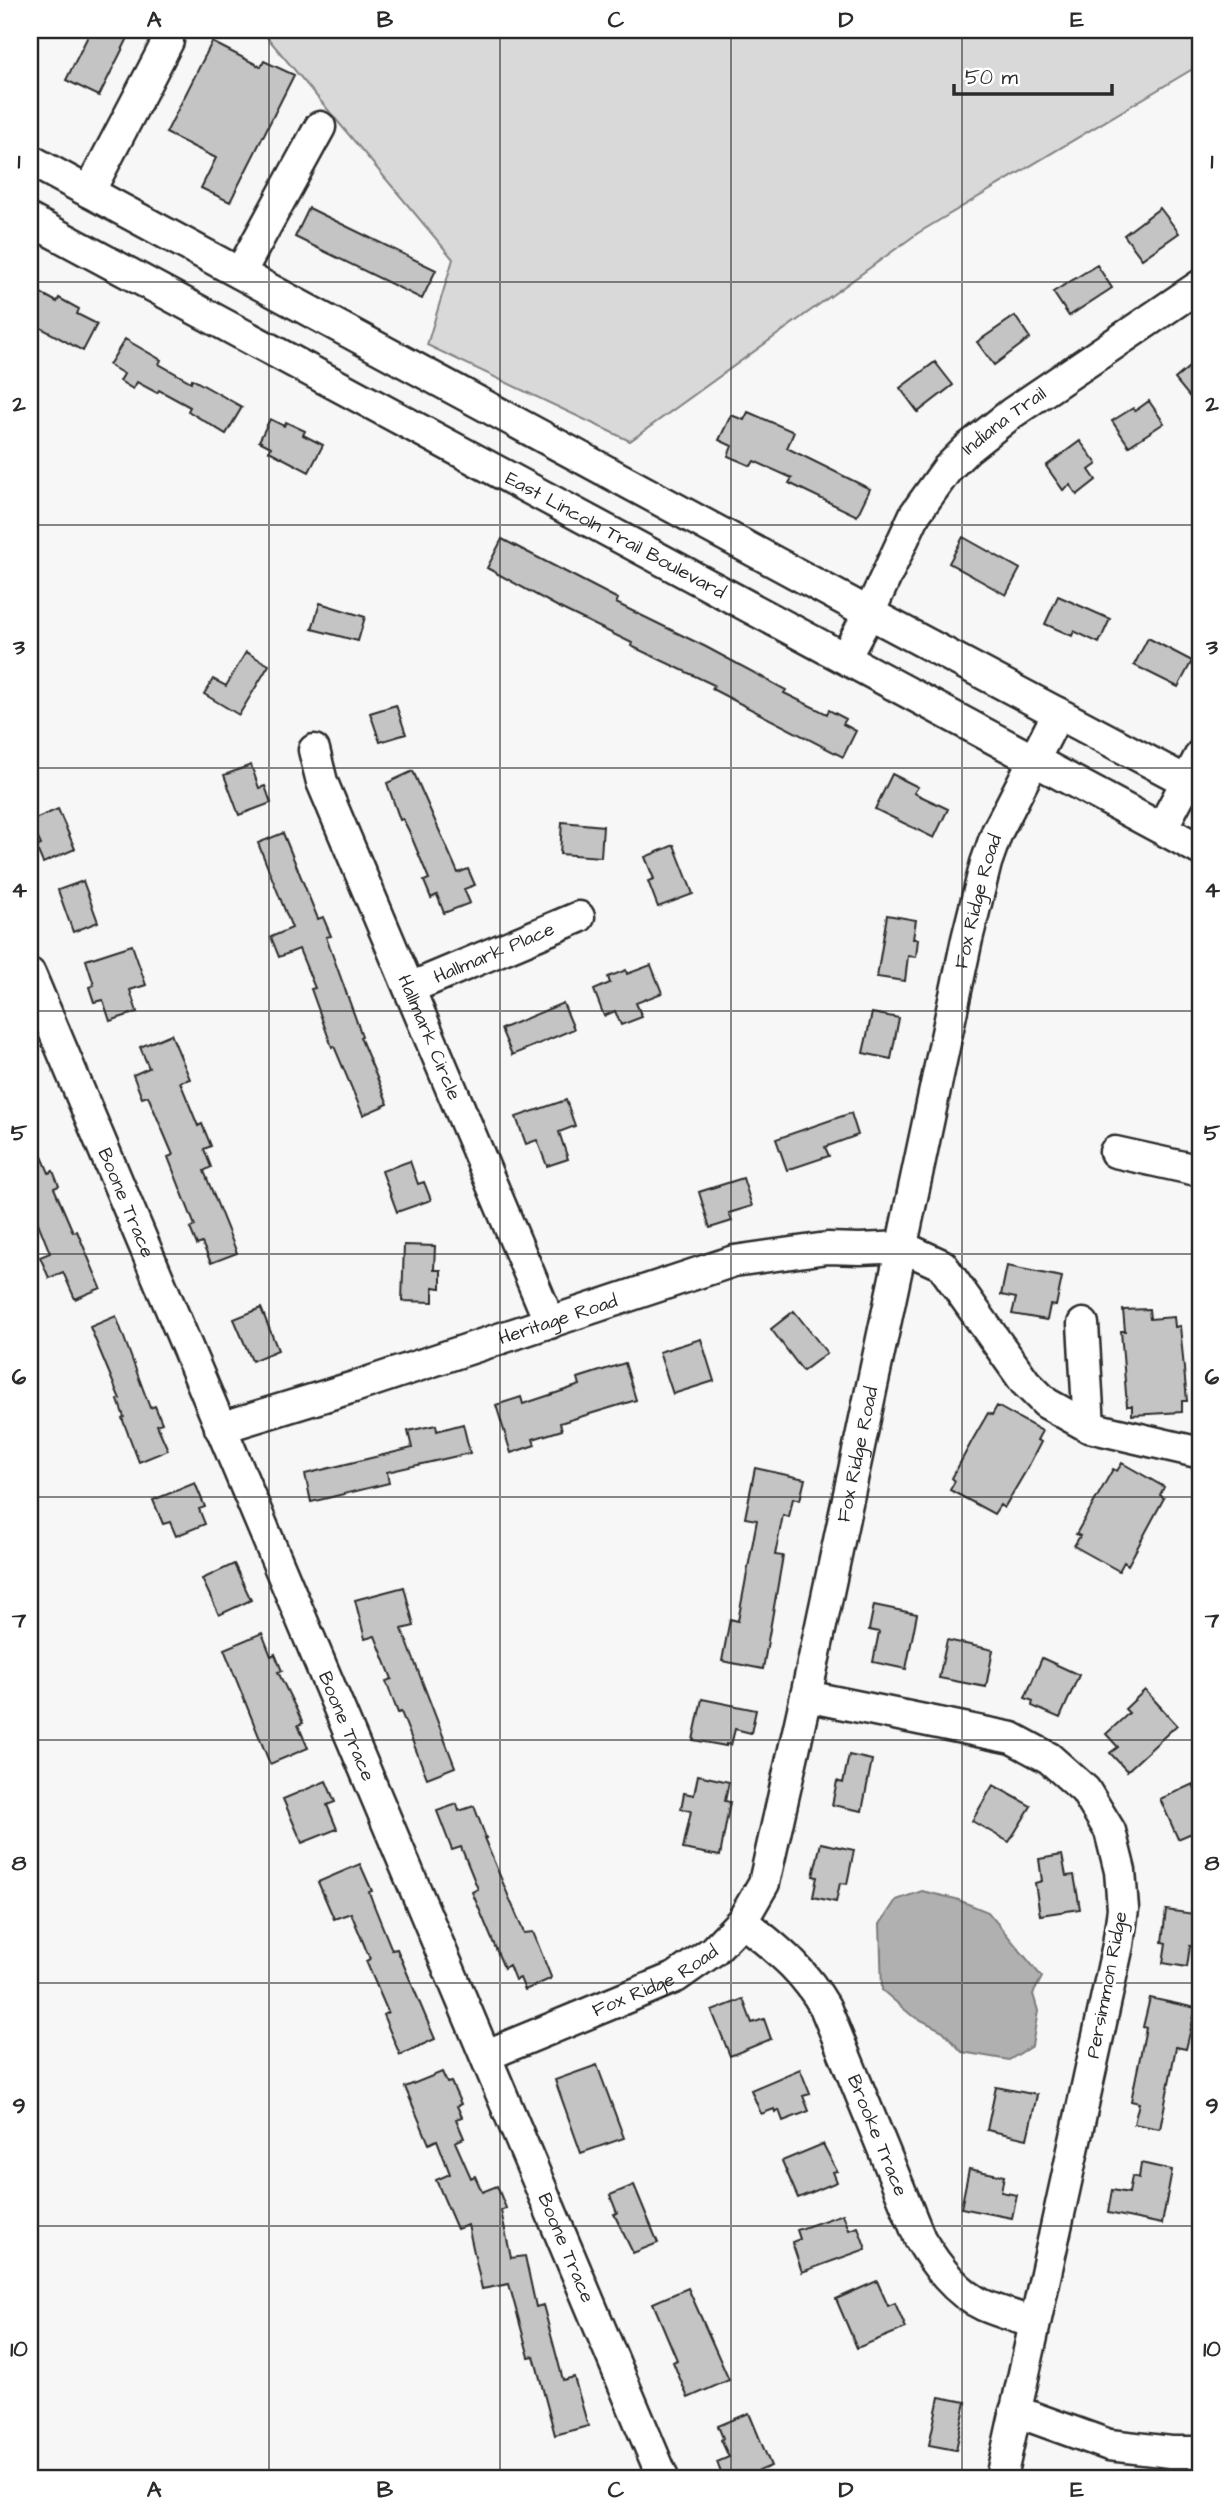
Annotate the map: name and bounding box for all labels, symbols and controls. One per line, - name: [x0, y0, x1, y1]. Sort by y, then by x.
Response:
- text: A: [147, 4, 162, 36]
- text: B: [377, 4, 394, 36]
- text: C: [608, 4, 625, 36]
- text: D: [839, 4, 854, 36]
- text: E: [1070, 4, 1084, 36]
- scale bar: [954, 52, 1112, 96]
- text: 50 m: [965, 63, 1019, 92]
- text: 1: [18, 145, 21, 177]
- text: 1: [1211, 145, 1214, 177]
- street label: Indiana Trail: [955, 380, 1051, 461]
- text: 2: [11, 388, 26, 420]
- text: 2: [1204, 388, 1219, 420]
- street label: East Lincoln Trail Boulevard: [501, 465, 731, 605]
- text: 3: [12, 631, 25, 663]
- text: 3: [1205, 631, 1218, 663]
- street label: Fox Ridge Road: [948, 830, 1009, 971]
- text: 4: [11, 874, 27, 906]
- text: 4: [1204, 874, 1220, 906]
- street label: Hallmark Place: [429, 915, 558, 990]
- street label: Hallmark Circle: [391, 970, 468, 1104]
- text: 5: [11, 1117, 28, 1149]
- text: 5: [1204, 1117, 1221, 1149]
- street label: Boone Trace: [91, 1144, 161, 1262]
- street label: Heritage Road: [495, 1287, 621, 1352]
- text: 6: [12, 1361, 27, 1393]
- text: 6: [1205, 1361, 1220, 1393]
- street label: Fox Ridge Road: [830, 1384, 885, 1525]
- text: 7: [11, 1604, 27, 1636]
- text: 7: [1204, 1604, 1220, 1636]
- street label: Boone Trace: [311, 1667, 382, 1785]
- text: 8: [12, 1847, 27, 1879]
- text: 8: [1205, 1847, 1220, 1879]
- street label: Persimmon Ridge: [1080, 1909, 1135, 2061]
- street label: Fox Ridge Road: [588, 1938, 724, 2024]
- street label: Brooke Trace: [841, 2070, 915, 2200]
- text: 9: [12, 2090, 26, 2122]
- text: 9: [1205, 2090, 1219, 2122]
- street label: Boone Trace: [531, 2189, 601, 2307]
- text: 10: [10, 2333, 28, 2365]
- text: 10: [1203, 2333, 1221, 2365]
- text: A: [147, 2474, 162, 2506]
- text: B: [377, 2474, 394, 2506]
- text: C: [608, 2474, 625, 2506]
- text: D: [839, 2474, 854, 2506]
- text: E: [1070, 2474, 1084, 2506]

